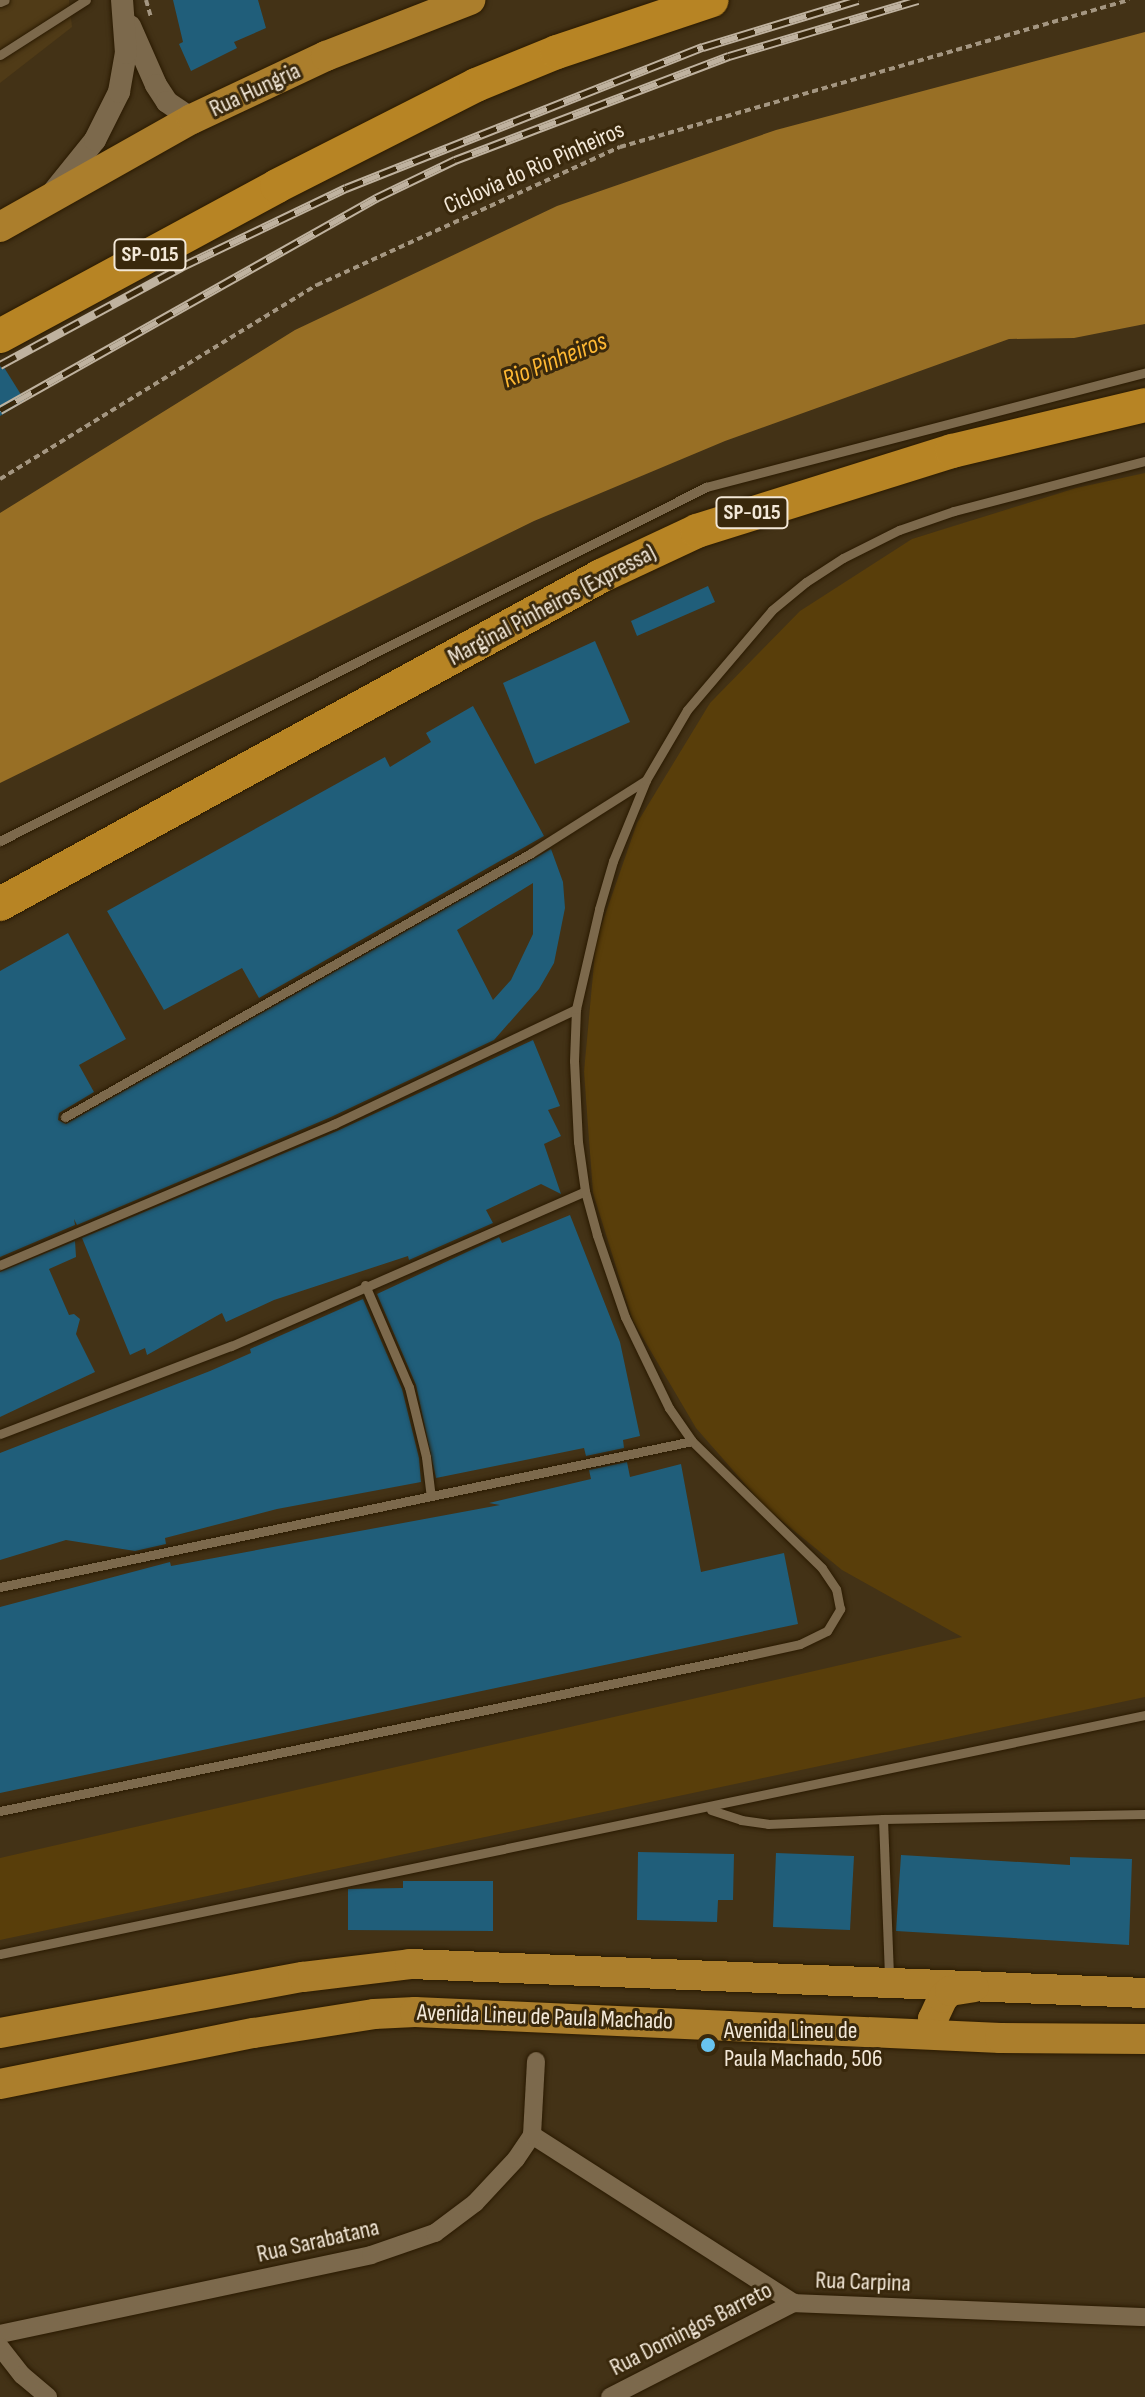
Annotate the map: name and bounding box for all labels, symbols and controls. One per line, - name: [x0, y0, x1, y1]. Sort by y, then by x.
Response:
- street label: Rua Hungria: [205, 56, 305, 124]
- street label: Ciclovia do Rio Pinheiros: [439, 115, 629, 221]
- road number: SP-015: [112, 237, 188, 273]
- water label: Rio Pinheiros: [498, 326, 612, 396]
- road number: SP-015: [714, 495, 790, 531]
- street label: Marginal Pinheiros (Expressa): [443, 538, 661, 672]
- street label: Avenida Lineu de Paula Machado: [416, 1998, 674, 2036]
- place label: Avenida Lineu de Paula Machado, 506: [724, 2017, 882, 2073]
- marker: Avenida Lineu de Paula Machado, 506: [699, 2036, 717, 2054]
- street label: Rua Sarabatana: [254, 2213, 382, 2269]
- street label: Rua Carpina: [815, 2266, 911, 2298]
- street label: Rua Domingos Barreto: [605, 2276, 777, 2382]

